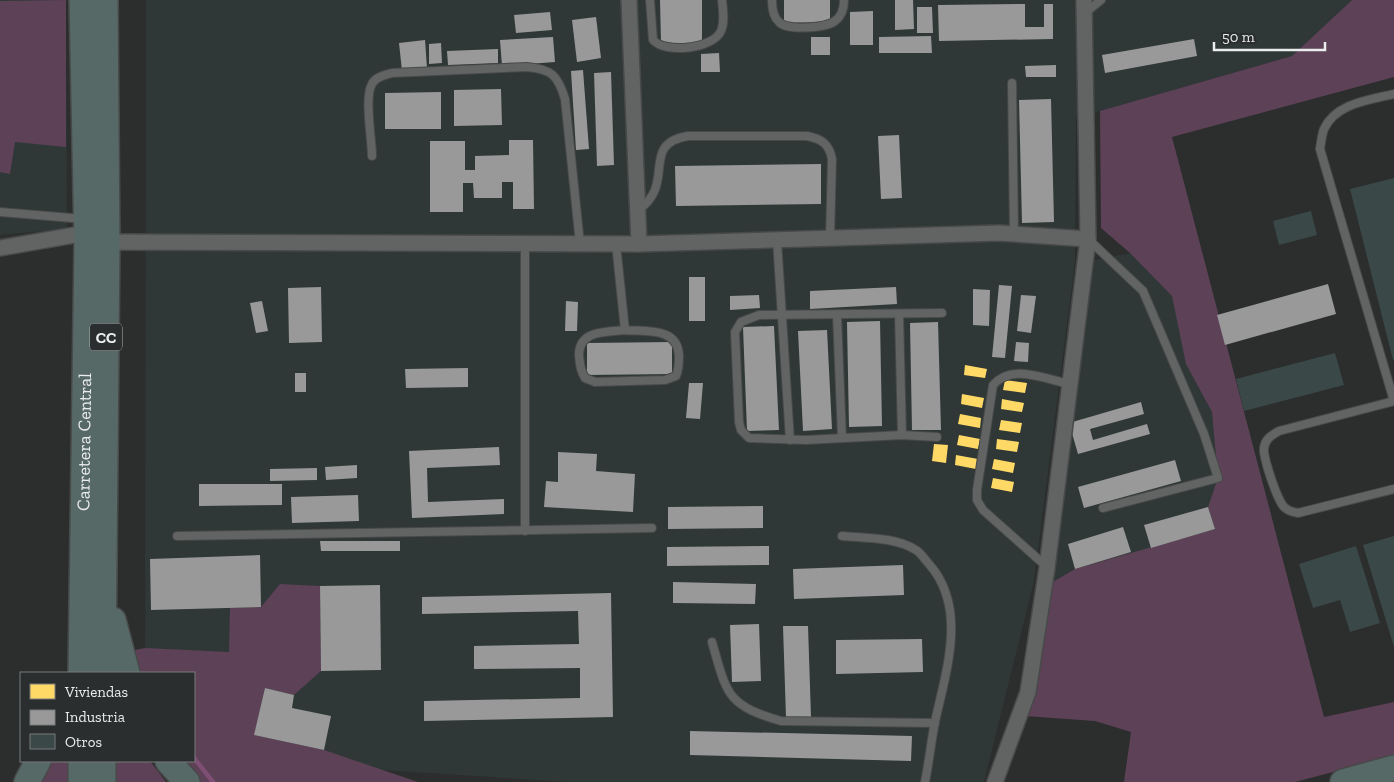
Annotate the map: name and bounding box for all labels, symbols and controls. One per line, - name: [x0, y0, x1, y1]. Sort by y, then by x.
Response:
- scale bar: [1214, 20, 1325, 52]
- text: 50 m: [1222, 28, 1255, 46]
- road number: CC: [90, 324, 122, 351]
- street label: Carretera Central: [72, 373, 96, 511]
- legend: [20, 672, 195, 762]
- text: Viviendas: [64, 683, 128, 701]
- text: Industria: [65, 708, 125, 726]
- text: Otros: [65, 733, 102, 751]

